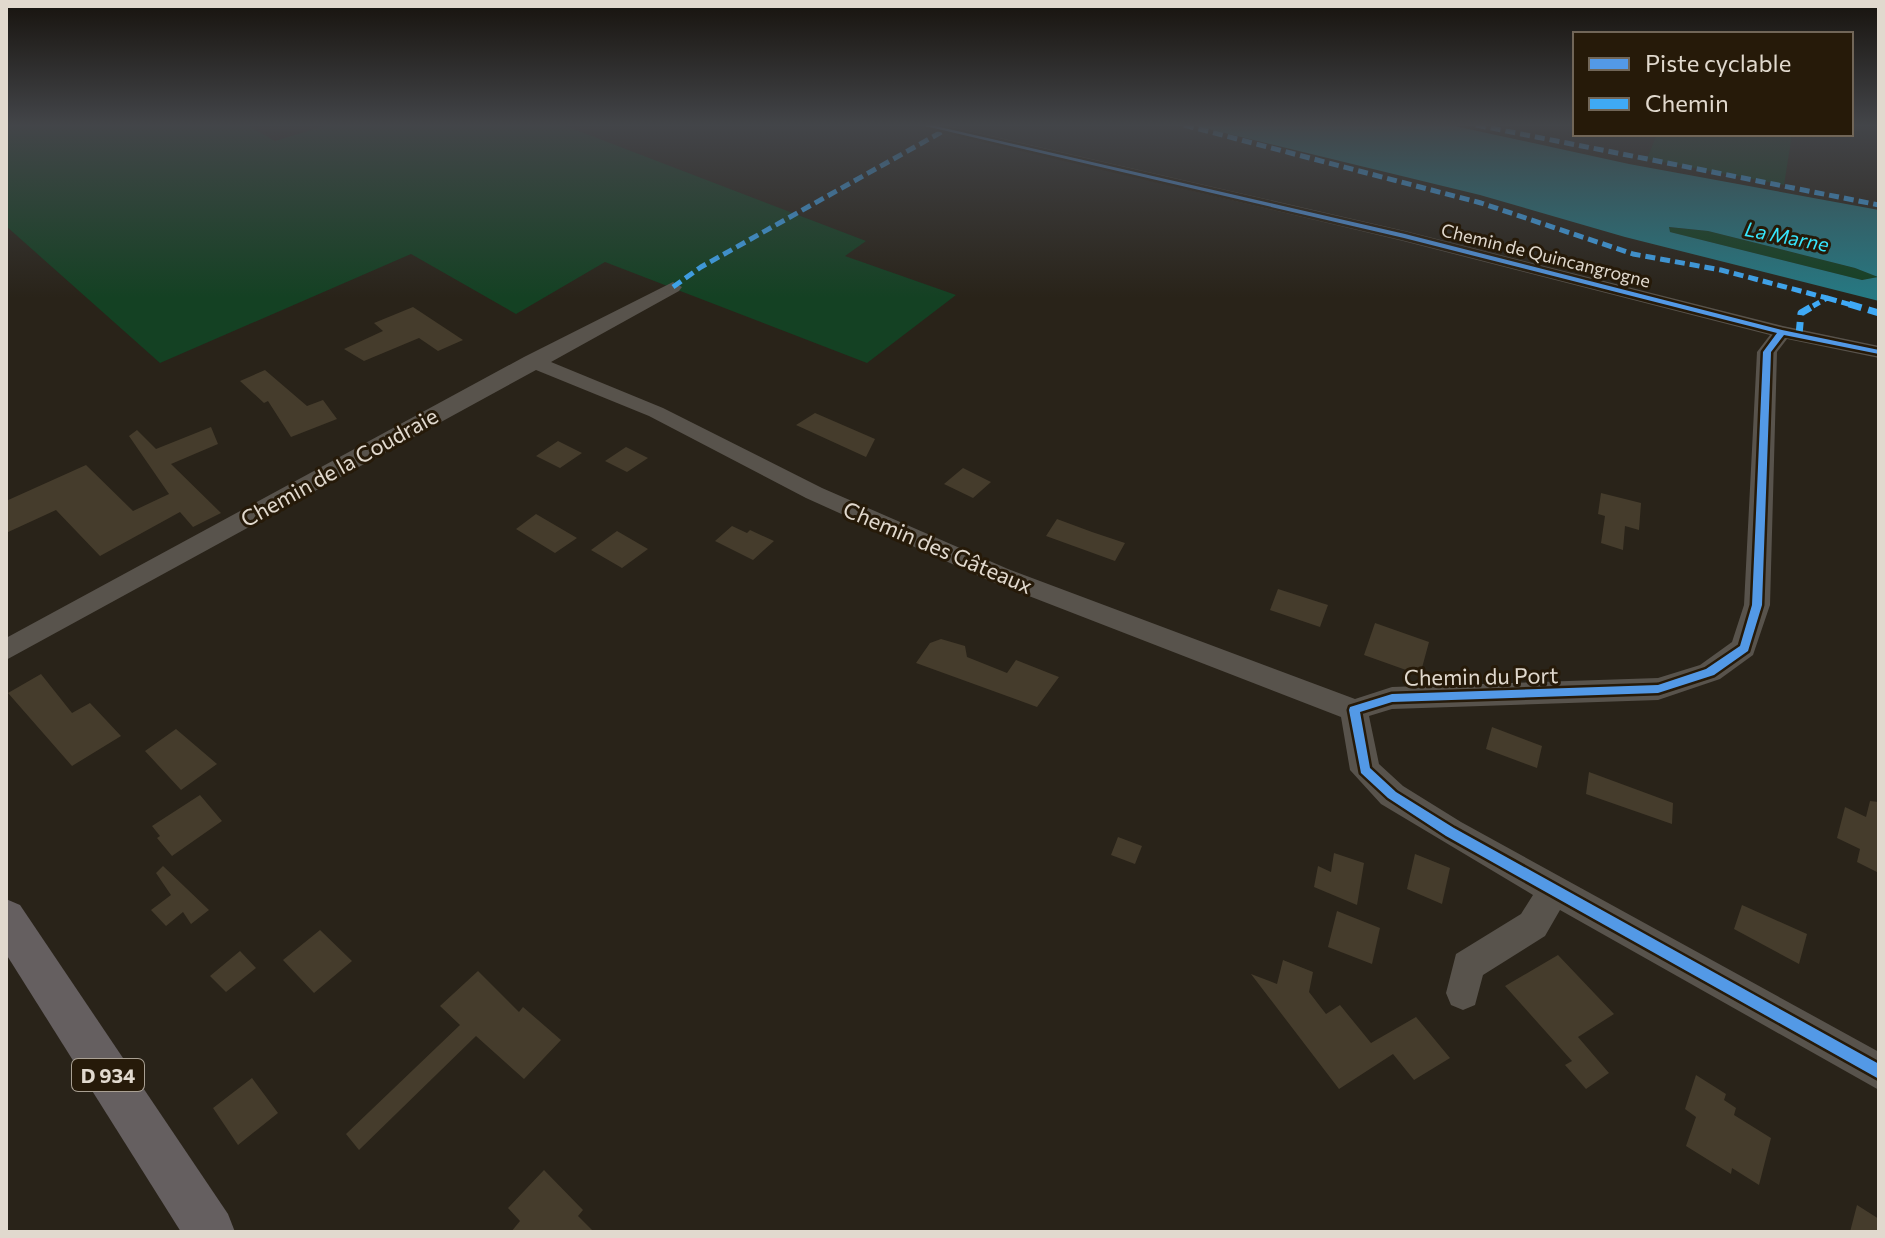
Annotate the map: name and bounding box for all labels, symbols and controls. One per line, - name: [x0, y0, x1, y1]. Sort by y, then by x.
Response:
- legend: [1573, 32, 1853, 136]
- text: Piste cyclable: [1645, 48, 1791, 77]
- text: Chemin: [1645, 88, 1729, 117]
- water label: La Marne: [1743, 216, 1832, 256]
- street label: Chemin de Quincangrogne: [1439, 218, 1653, 292]
- street label: Chemin de la Coudraie: [236, 402, 442, 532]
- street label: Chemin des Gâteaux: [839, 495, 1037, 599]
- street label: Chemin du Port: [1404, 661, 1558, 691]
- road number: D 934: [72, 1059, 144, 1091]

